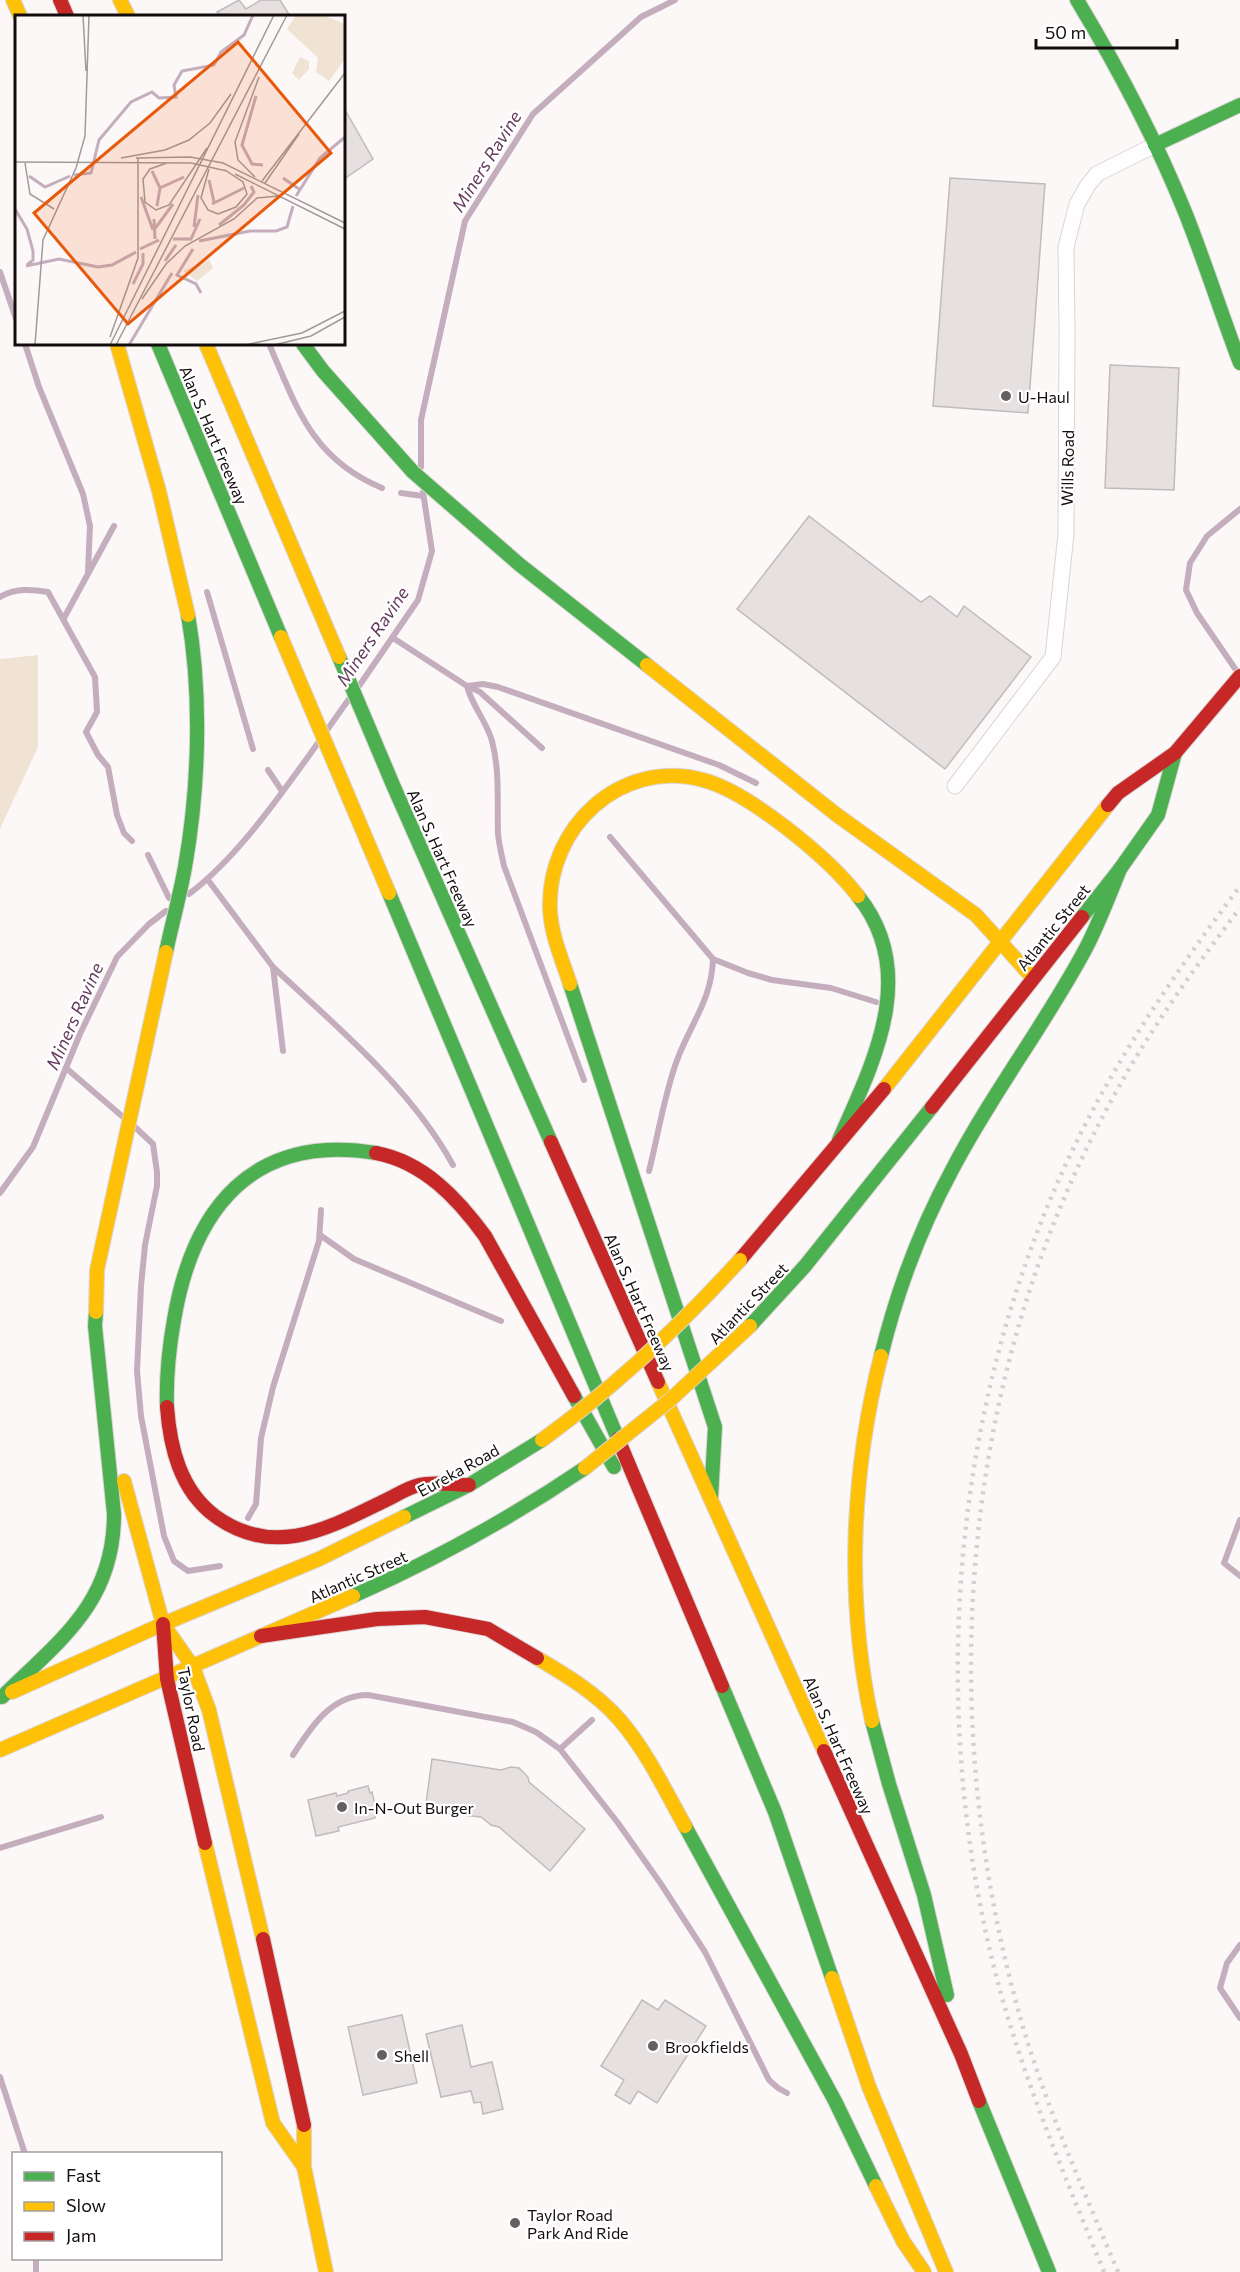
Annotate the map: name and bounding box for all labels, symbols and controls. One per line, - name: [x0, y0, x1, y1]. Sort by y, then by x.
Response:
- scale bar: [1036, 12, 1177, 50]
- inset map: [15, 15, 345, 345]
- text: 50 m: [1045, 21, 1086, 43]
- water label: Miners Ravine: [446, 106, 526, 216]
- street label: Alan S. Hart Freeway: [176, 363, 252, 507]
- place label: U-Haul: [1018, 387, 1070, 406]
- marker: U-Haul: [999, 389, 1013, 403]
- street label: Wills Road: [1057, 430, 1077, 506]
- water label: Miners Ravine: [331, 582, 414, 690]
- street label: Alan S. Hart Freeway: [404, 786, 482, 930]
- street label: Atlantic Street: [1012, 880, 1094, 974]
- water label: Miners Ravine: [41, 959, 108, 1073]
- street label: Alan S. Hart Freeway: [601, 1230, 679, 1374]
- street label: Atlantic Street: [705, 1258, 792, 1348]
- street label: Eureka Road: [414, 1440, 502, 1500]
- street label: Atlantic Street: [306, 1546, 410, 1606]
- street label: Taylor Road: [174, 1665, 210, 1753]
- street label: Alan S. Hart Freeway: [800, 1673, 878, 1817]
- place label: In-N-Out Burger: [354, 1798, 474, 1817]
- marker: In-N-Out Burger: [335, 1800, 349, 1814]
- place label: Brookfields: [665, 2037, 749, 2056]
- marker: Brookfields: [646, 2039, 660, 2053]
- place label: Shell: [394, 2046, 429, 2065]
- marker: Shell: [375, 2048, 389, 2062]
- legend: [12, 2152, 222, 2260]
- text: Fast: [66, 2164, 101, 2186]
- text: Slow: [66, 2194, 106, 2216]
- place label: Taylor Road Park And Ride: [527, 2205, 629, 2242]
- marker: Taylor Road Park And Ride: [508, 2216, 522, 2230]
- text: Jam: [66, 2224, 96, 2246]

